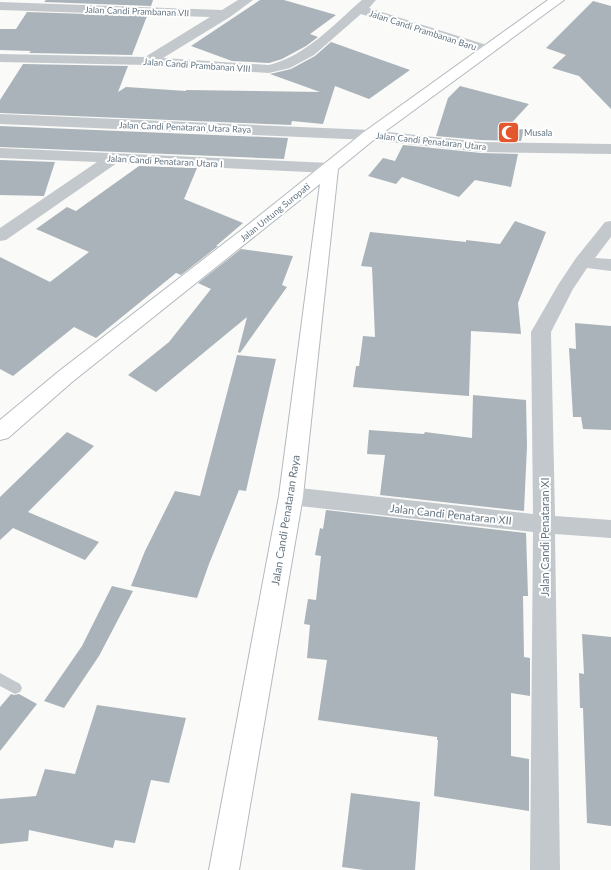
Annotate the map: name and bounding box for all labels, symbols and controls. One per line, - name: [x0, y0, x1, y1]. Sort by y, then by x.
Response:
- street label: Jalan Candi Prambanan VII: [85, 4, 189, 18]
- street label: Jalan Candi Prambanan Baru: [368, 7, 478, 53]
- street label: Jalan Candi Prambanan VIII: [143, 56, 251, 74]
- street label: Jalan Candi Penataran Utara Raya: [119, 119, 251, 135]
- mosque icon: Musala: [496, 119, 522, 145]
- place label: Musala: [524, 127, 552, 138]
- street label: Jalan Candi Penataran Utara: [375, 130, 487, 152]
- street label: Jalan Candi Penataran Utara I: [107, 152, 223, 170]
- street label: Jalan Untung Suropati: [238, 180, 313, 244]
- street label: Jalan Candi Penataran Raya: [268, 454, 302, 586]
- street label: Jalan Candi Penataran XI: [538, 477, 551, 597]
- street label: Jalan Candi Penataran XII: [390, 501, 512, 527]

